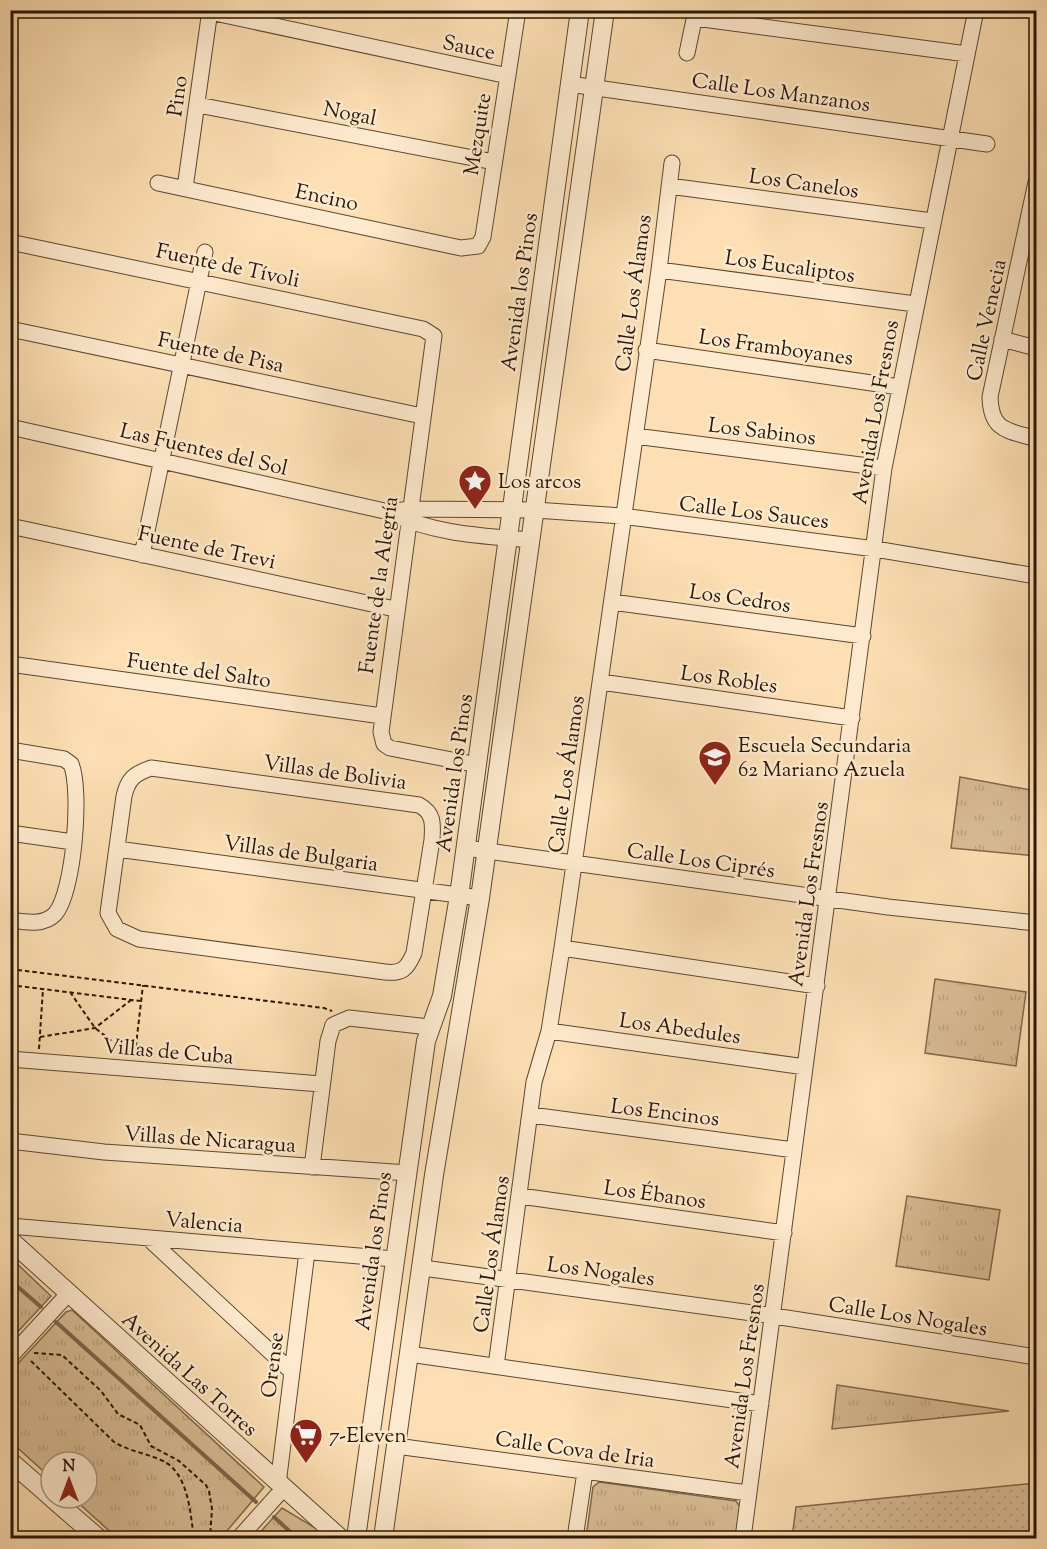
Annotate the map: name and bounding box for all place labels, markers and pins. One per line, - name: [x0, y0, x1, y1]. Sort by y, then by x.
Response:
- place icon: Los arcos: [457, 463, 493, 510]
- place label: Los arcos: [498, 468, 581, 498]
- place label: Escuela Secundaria 62 Mariano Azuela: [738, 732, 911, 786]
- school or university icon: Escuela Secundaria 62 Mariano Azuela: [697, 739, 733, 786]
- supermarket icon: 7-Eleven: [288, 1417, 324, 1464]
- place label: 7-Eleven: [329, 1422, 407, 1452]

